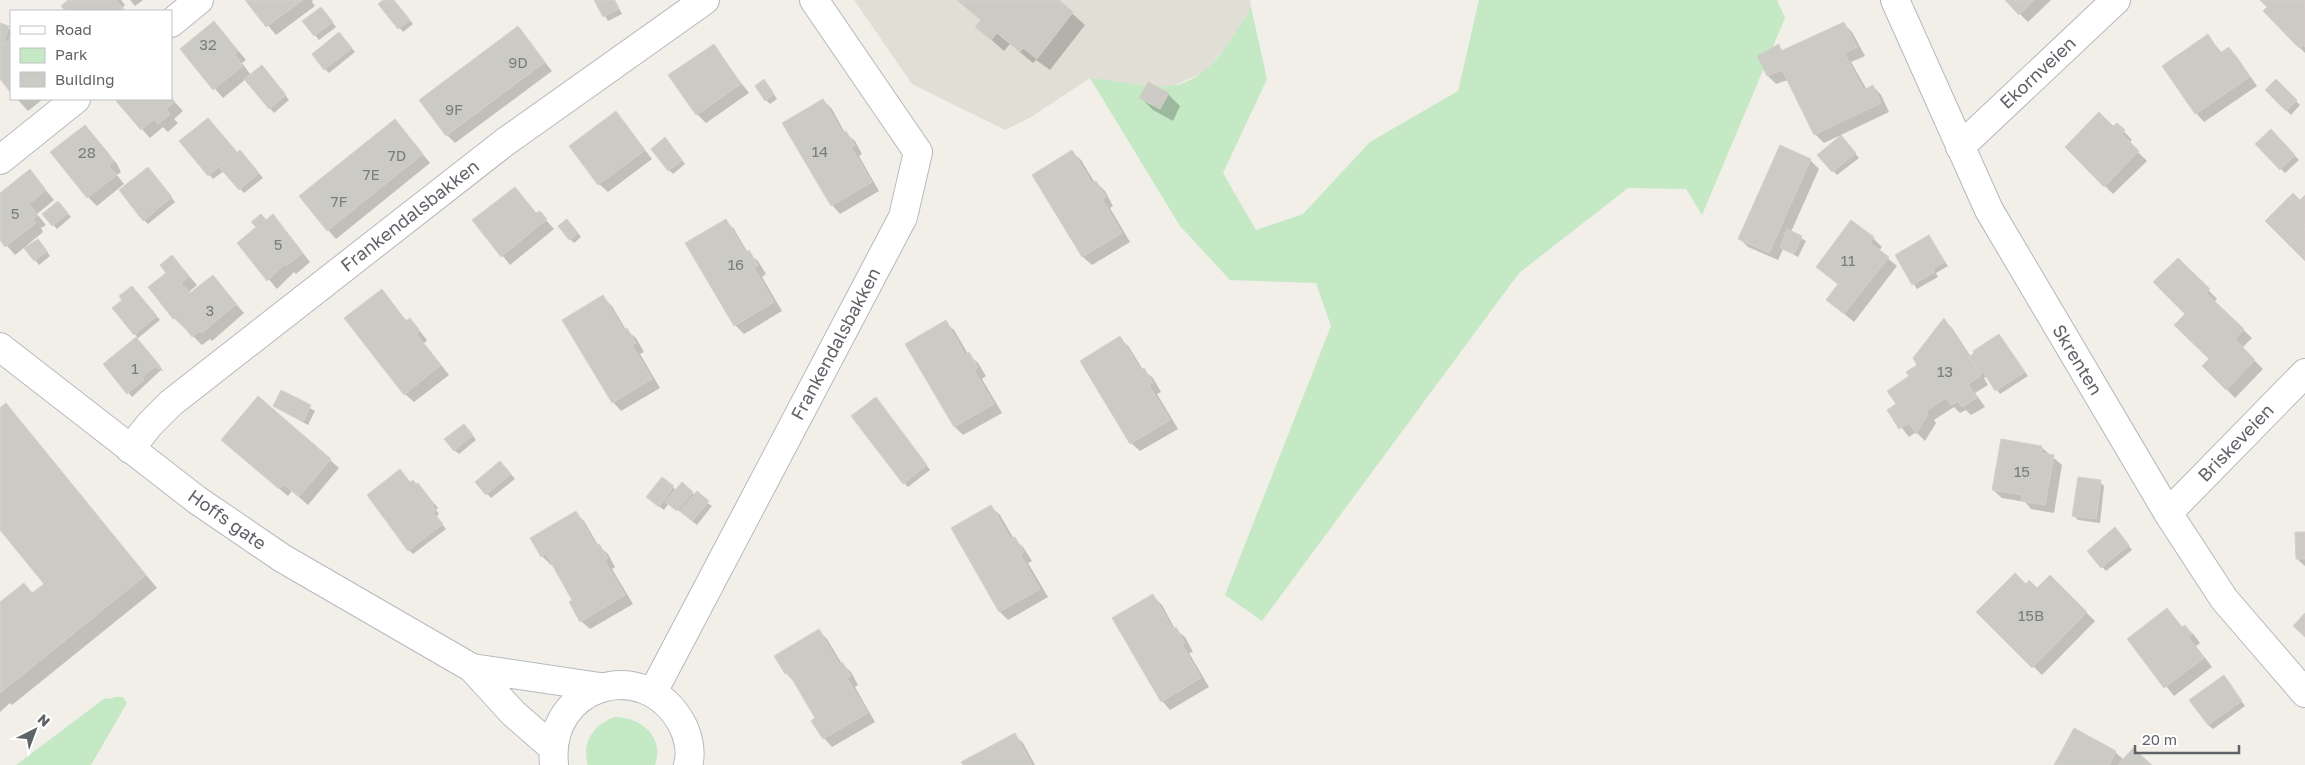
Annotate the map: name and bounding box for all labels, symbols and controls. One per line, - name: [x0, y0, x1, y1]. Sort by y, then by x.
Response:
- legend: [10, 10, 172, 100]
- text: Road: [55, 20, 92, 38]
- street label: Ekornveien: [1995, 32, 2080, 113]
- house number: 32: [199, 35, 217, 53]
- text: Park: [55, 45, 88, 63]
- house number: 9D: [508, 53, 528, 71]
- text: Building: [55, 70, 115, 88]
- house number: 9F: [445, 100, 463, 118]
- house number: 14: [812, 142, 828, 160]
- house number: 28: [78, 143, 96, 161]
- house number: 7D: [388, 146, 406, 164]
- street label: Frankendalsbakken: [336, 154, 483, 276]
- house number: 7E: [362, 165, 380, 183]
- house number: 7F: [331, 192, 348, 210]
- house number: 5: [11, 204, 19, 222]
- house number: 5: [274, 235, 282, 253]
- house number: 11: [1841, 251, 1855, 269]
- house number: 16: [728, 255, 744, 273]
- street label: Frankendalsbakken: [786, 264, 885, 423]
- house number: 3: [206, 301, 214, 319]
- street label: Skrenten: [2048, 320, 2108, 399]
- house number: 1: [131, 359, 139, 377]
- house number: 13: [1937, 362, 1953, 380]
- street label: Briskeveien: [2193, 399, 2278, 486]
- house number: 15: [2014, 462, 2030, 480]
- street label: Hoffs gate: [184, 484, 271, 554]
- house number: 15B: [2018, 606, 2044, 624]
- north arrow: [10, 705, 60, 755]
- text: N: [34, 710, 54, 730]
- scale bar: [2135, 722, 2239, 754]
- text: 20 m: [2142, 730, 2177, 748]

